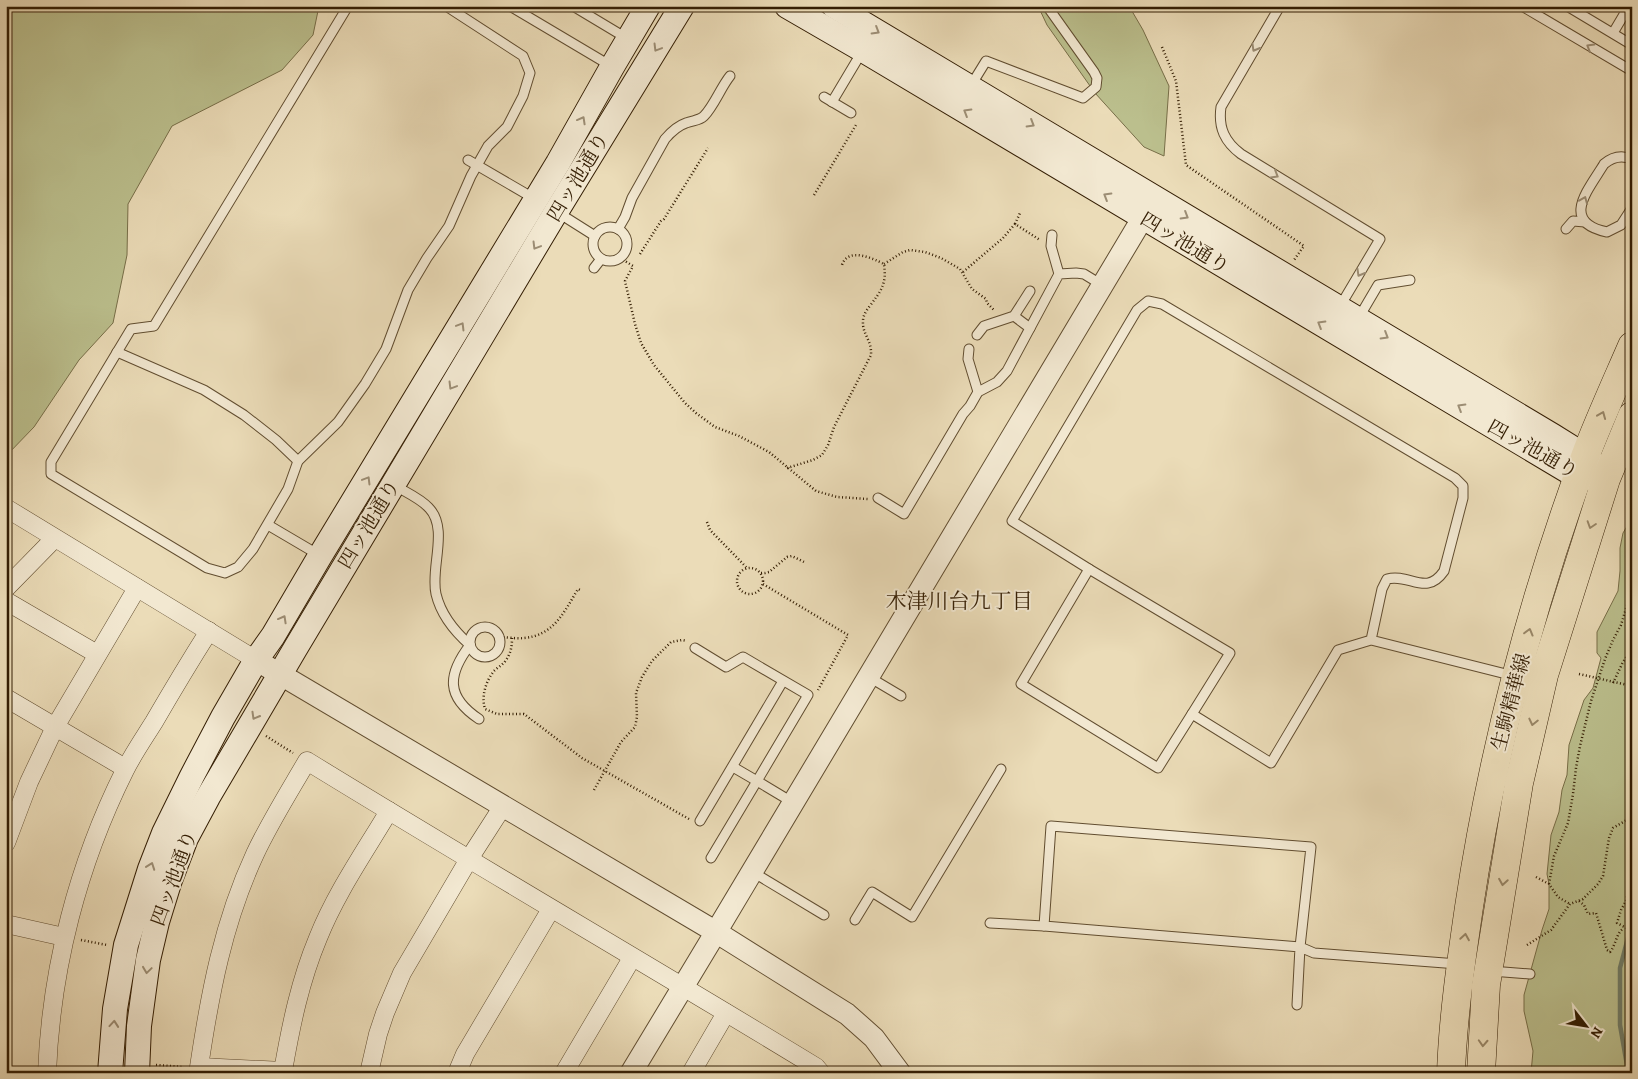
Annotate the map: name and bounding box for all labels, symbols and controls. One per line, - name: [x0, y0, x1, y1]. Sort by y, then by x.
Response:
- one-way arrow: [871, 25, 880, 35]
- one-way arrow: [653, 42, 663, 51]
- one-way arrow: [1252, 43, 1262, 52]
- one-way arrow: [1586, 43, 1595, 53]
- one-way arrow: [964, 109, 973, 119]
- one-way arrow: [576, 117, 586, 126]
- one-way arrow: [1025, 117, 1034, 127]
- street label: 四ッ池通り: [541, 127, 615, 227]
- one-way arrow: [1269, 168, 1278, 178]
- one-way arrow: [1103, 192, 1112, 202]
- one-way arrow: [1578, 196, 1588, 205]
- street label: 四ッ池通り: [1135, 206, 1235, 280]
- one-way arrow: [1180, 210, 1189, 220]
- one-way arrow: [532, 241, 542, 250]
- one-way arrow: [1357, 267, 1367, 276]
- one-way arrow: [1318, 321, 1327, 331]
- one-way arrow: [454, 322, 464, 331]
- one-way arrow: [1379, 329, 1388, 339]
- one-way arrow: [449, 380, 459, 389]
- one-way arrow: [1457, 404, 1466, 414]
- one-way arrow: [1596, 412, 1606, 420]
- street label: 四ッ池通り: [1483, 413, 1583, 485]
- street label: 四ッ池通り: [332, 474, 406, 574]
- one-way arrow: [360, 476, 370, 485]
- one-way arrow: [1587, 521, 1597, 529]
- district label: 木津川台九丁目: [886, 587, 1033, 615]
- one-way arrow: [277, 615, 287, 624]
- one-way arrow: [1523, 627, 1534, 636]
- street label: 生駒精華線: [1485, 650, 1537, 754]
- one-way arrow: [252, 710, 262, 719]
- one-way arrow: [1528, 718, 1539, 727]
- street label: 四ッ池通り: [144, 826, 204, 930]
- one-way arrow: [145, 863, 155, 871]
- one-way arrow: [1498, 877, 1508, 886]
- one-way arrow: [1459, 933, 1469, 942]
- one-way arrow: [142, 966, 153, 974]
- north arrow: [1560, 1002, 1610, 1052]
- one-way arrow: [108, 1020, 119, 1028]
- text: N: [1586, 1023, 1607, 1042]
- one-way arrow: [1477, 1039, 1488, 1047]

